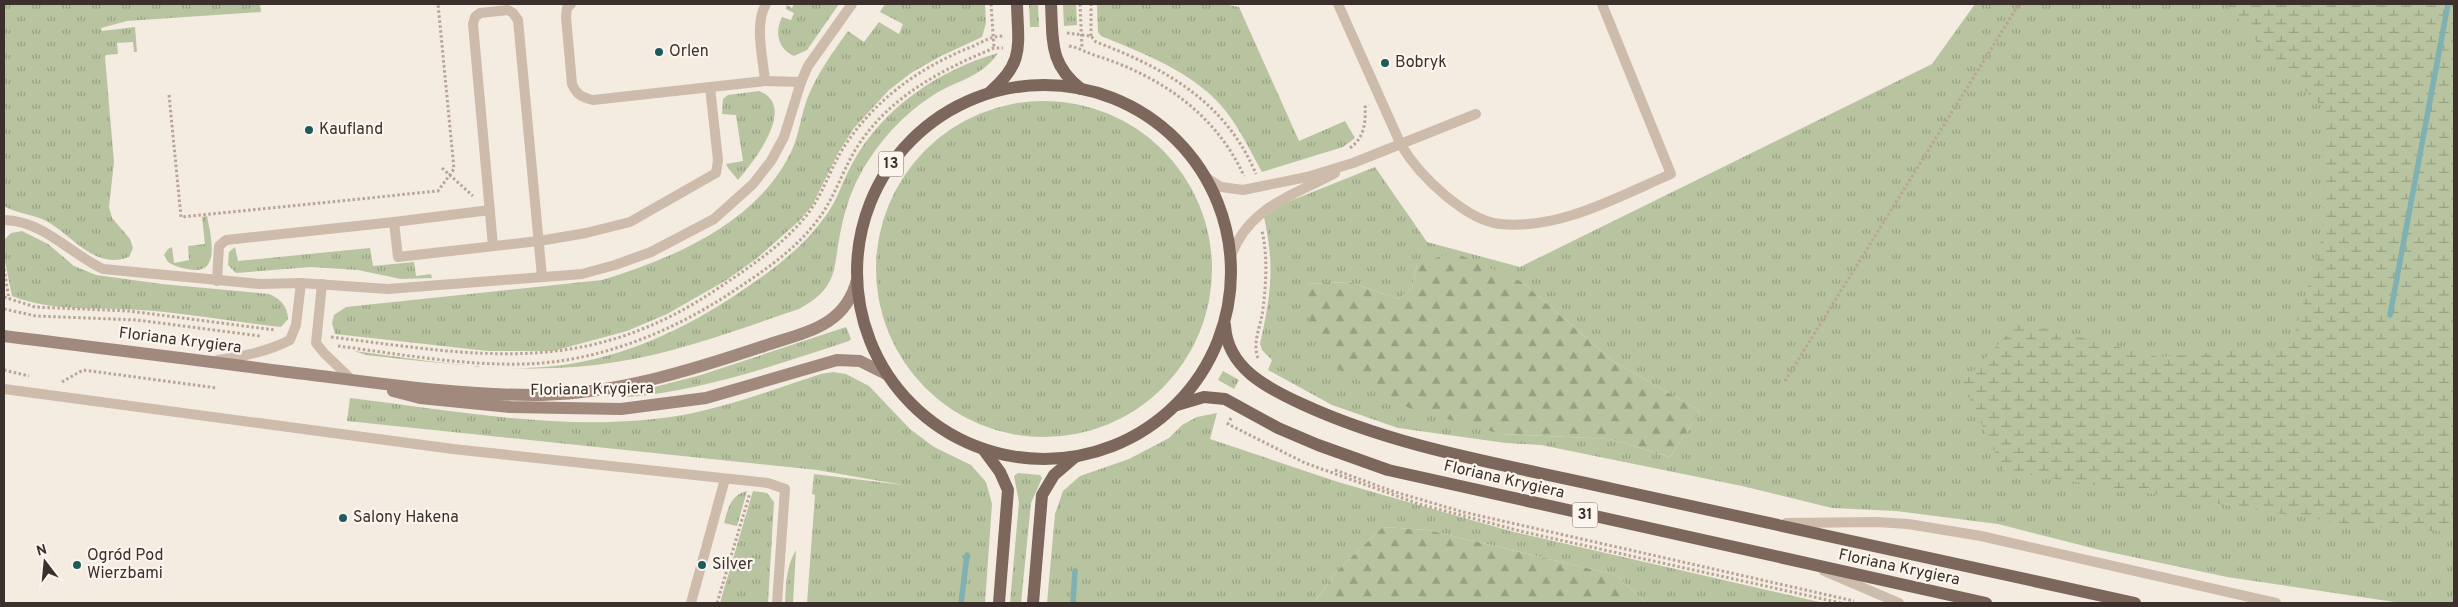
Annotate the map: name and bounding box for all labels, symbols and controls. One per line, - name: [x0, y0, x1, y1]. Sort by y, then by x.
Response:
- place label: Orlen: [669, 42, 709, 62]
- marker: Orlen: [653, 46, 665, 58]
- place label: Bobryk: [1395, 53, 1447, 73]
- marker: Bobryk: [1379, 57, 1391, 69]
- place label: Kaufland: [319, 120, 383, 140]
- marker: Kaufland: [303, 124, 315, 136]
- road number: 13: [878, 152, 904, 176]
- street label: Floriana Krygiera: [117, 324, 243, 358]
- street label: Floriana Krygiera: [530, 379, 654, 401]
- street label: Floriana Krygiera: [1442, 456, 1566, 504]
- road number: 31: [1572, 502, 1598, 528]
- place label: Salony Hakena: [353, 508, 459, 528]
- marker: Salony Hakena: [337, 512, 349, 524]
- north arrow: [20, 537, 70, 587]
- text: N: [35, 541, 49, 561]
- street label: Floriana Krygiera: [1836, 545, 1962, 591]
- place label: Ogród Pod Wierzbami: [87, 546, 163, 584]
- place label: Silver: [712, 555, 753, 575]
- marker: Ogród Pod Wierzbami: [71, 559, 83, 571]
- marker: Silver: [696, 559, 708, 571]

